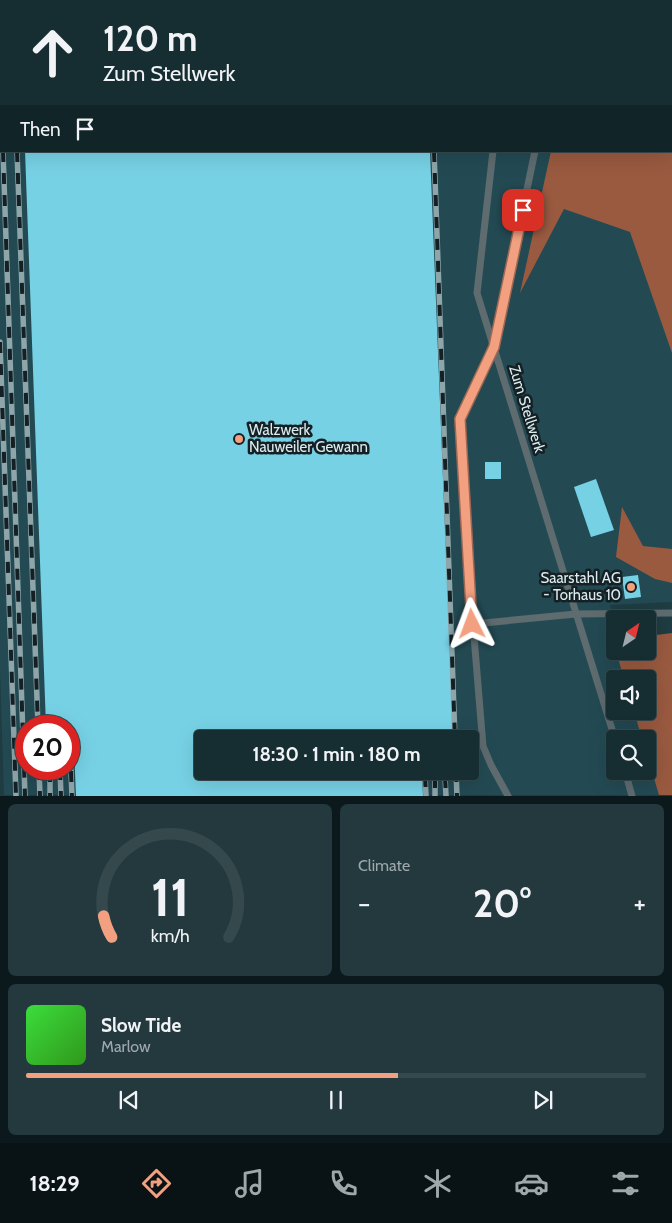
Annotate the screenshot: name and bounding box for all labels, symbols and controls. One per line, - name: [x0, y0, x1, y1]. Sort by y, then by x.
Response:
- text: 120 m: [103, 17, 197, 60]
- icon: ahead: [20, 20, 85, 85]
- text: Zum Stellwerk: [103, 60, 235, 87]
- icon: arrive: [71, 115, 99, 143]
- text: Then: [20, 118, 61, 141]
- pin: [502, 189, 544, 231]
- icon: arrive: [509, 196, 537, 224]
- street label: Zum Stellwerk: [505, 363, 549, 455]
- place label: Walzwerk Nauweiler Gewann: [249, 421, 368, 456]
- marker: Walzwerk Nauweiler Gewann: [233, 433, 245, 445]
- place label: Saarstahl AG - Torhaus 10: [540, 569, 621, 604]
- marker: Saarstahl AG - Torhaus 10: [625, 581, 637, 593]
- position arrow: [445, 597, 497, 649]
- north arrow: [606, 610, 656, 660]
- map controls: [606, 610, 656, 780]
- button: sound: [606, 670, 656, 720]
- speed limit sign: 20: [15, 715, 80, 780]
- button: search: [606, 730, 656, 780]
- text: 18:30 · 1 min · 180 m: [253, 743, 420, 766]
- text: Climate: [358, 856, 410, 875]
- text: 11: [151, 866, 189, 929]
- text: 20°: [473, 880, 531, 927]
- text: −: [358, 886, 370, 920]
- text: +: [634, 886, 646, 920]
- text: km/h: [150, 925, 190, 946]
- text: Slow Tide: [101, 1014, 181, 1037]
- text: Marlow: [101, 1037, 151, 1056]
- icon: previous: [115, 1086, 143, 1114]
- icon: pause: [322, 1086, 350, 1114]
- icon: next: [529, 1086, 557, 1114]
- icon: directions: [139, 1166, 174, 1201]
- icon: music: [232, 1166, 267, 1201]
- icon: phone: [326, 1166, 361, 1201]
- icon: climate: [420, 1166, 455, 1201]
- icon: car: [514, 1166, 549, 1201]
- icon: filters: [608, 1166, 643, 1201]
- text: 18:29: [29, 1170, 80, 1197]

